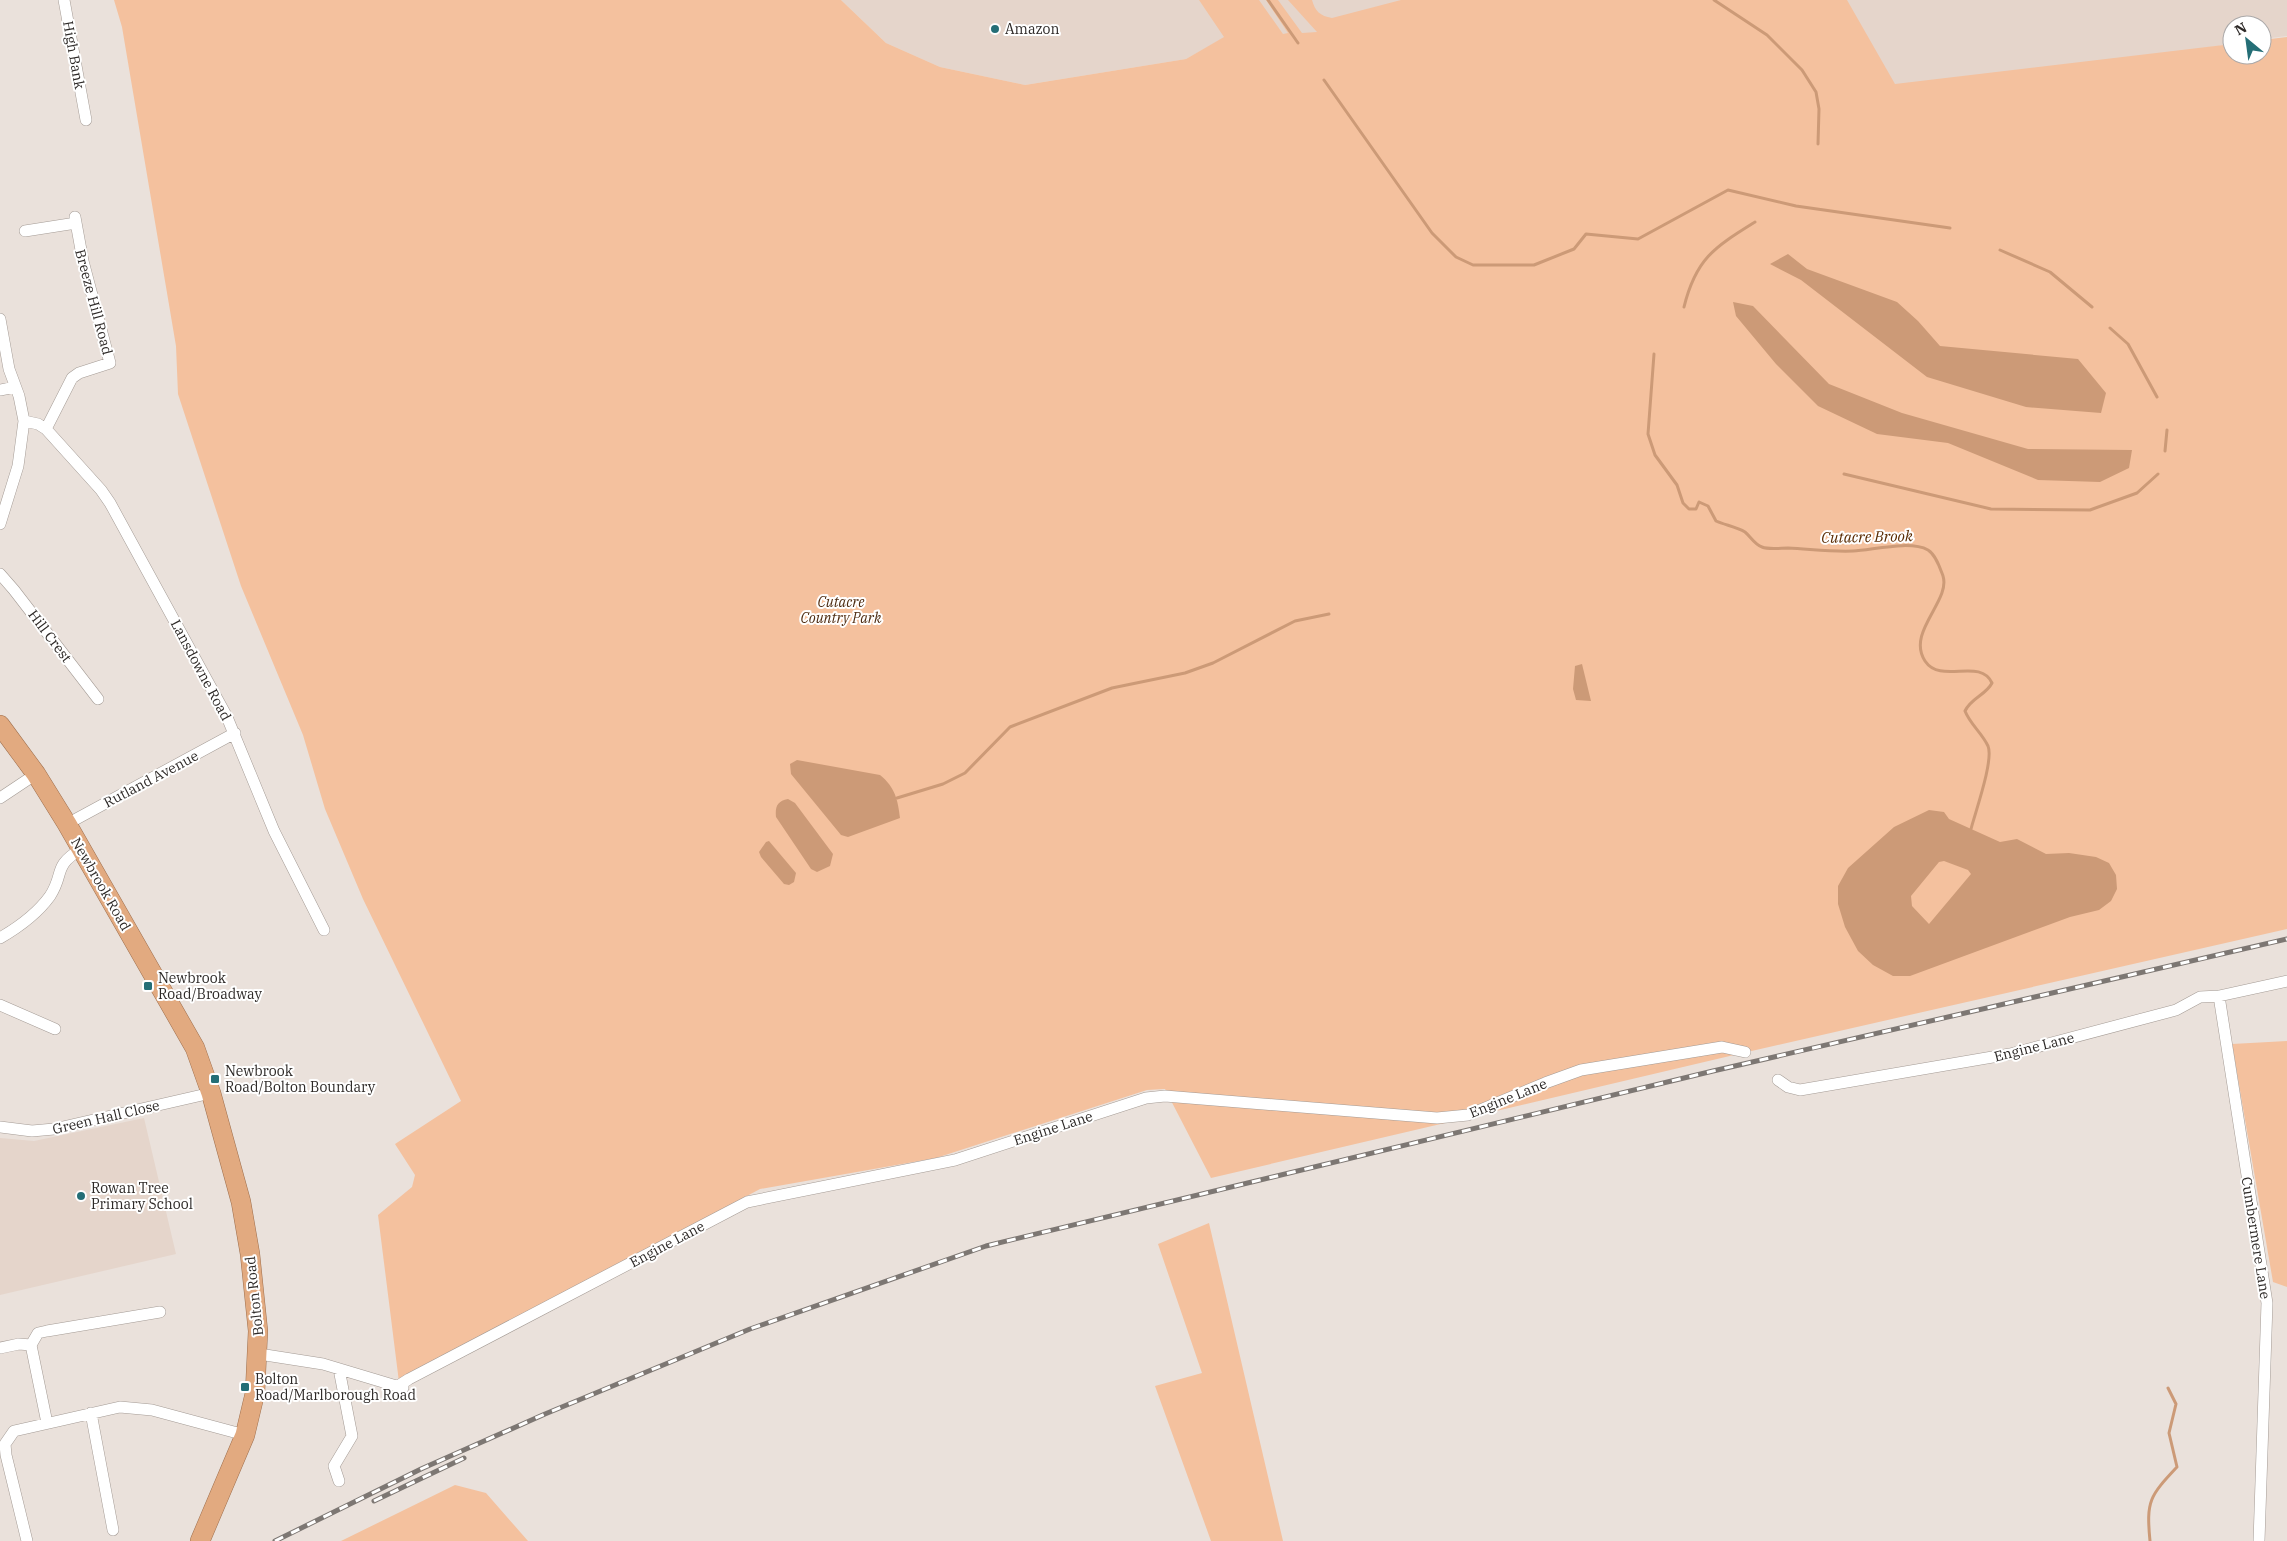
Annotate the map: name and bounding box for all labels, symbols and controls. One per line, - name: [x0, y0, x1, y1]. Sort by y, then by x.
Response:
- north arrow: [2222, 15, 2272, 65]
- text: N: [2231, 18, 2250, 39]
- street label: High Bank: [59, 19, 89, 91]
- place label: Amazon: [1005, 20, 1059, 38]
- marker: Amazon: [989, 23, 1001, 35]
- street label: Breeze Hill Road: [71, 247, 117, 357]
- water label: Cutacre Brook: [1821, 526, 1913, 547]
- park label: Cutacre Country Park: [801, 593, 882, 627]
- street label: Hill Crest: [24, 606, 76, 666]
- street label: Lansdowne Road: [167, 616, 235, 724]
- street label: Rutland Avenue: [101, 746, 201, 812]
- street label: Newbrook Road: [67, 834, 135, 934]
- place label: Newbrook Road/Broadway: [158, 969, 263, 1003]
- marker: Newbrook Road/Broadway: [142, 980, 154, 992]
- street label: Engine Lane: [1992, 1028, 2076, 1066]
- place label: Newbrook Road/Bolton Boundary: [225, 1062, 376, 1096]
- marker: Newbrook Road/Bolton Boundary: [209, 1073, 221, 1085]
- street label: Engine Lane: [1467, 1074, 1549, 1122]
- street label: Green Hall Close: [51, 1096, 161, 1138]
- street label: Engine Lane: [1011, 1107, 1095, 1149]
- street label: Cumbermere Lane: [2237, 1176, 2275, 1300]
- place label: Rowan Tree Primary School: [91, 1179, 193, 1213]
- marker: Rowan Tree Primary School: [75, 1190, 87, 1202]
- street label: Engine Lane: [627, 1217, 707, 1271]
- street label: Bolton Road: [241, 1255, 267, 1337]
- place label: Bolton Road/Marlborough Road: [255, 1370, 416, 1404]
- marker: Bolton Road/Marlborough Road: [239, 1381, 251, 1393]

